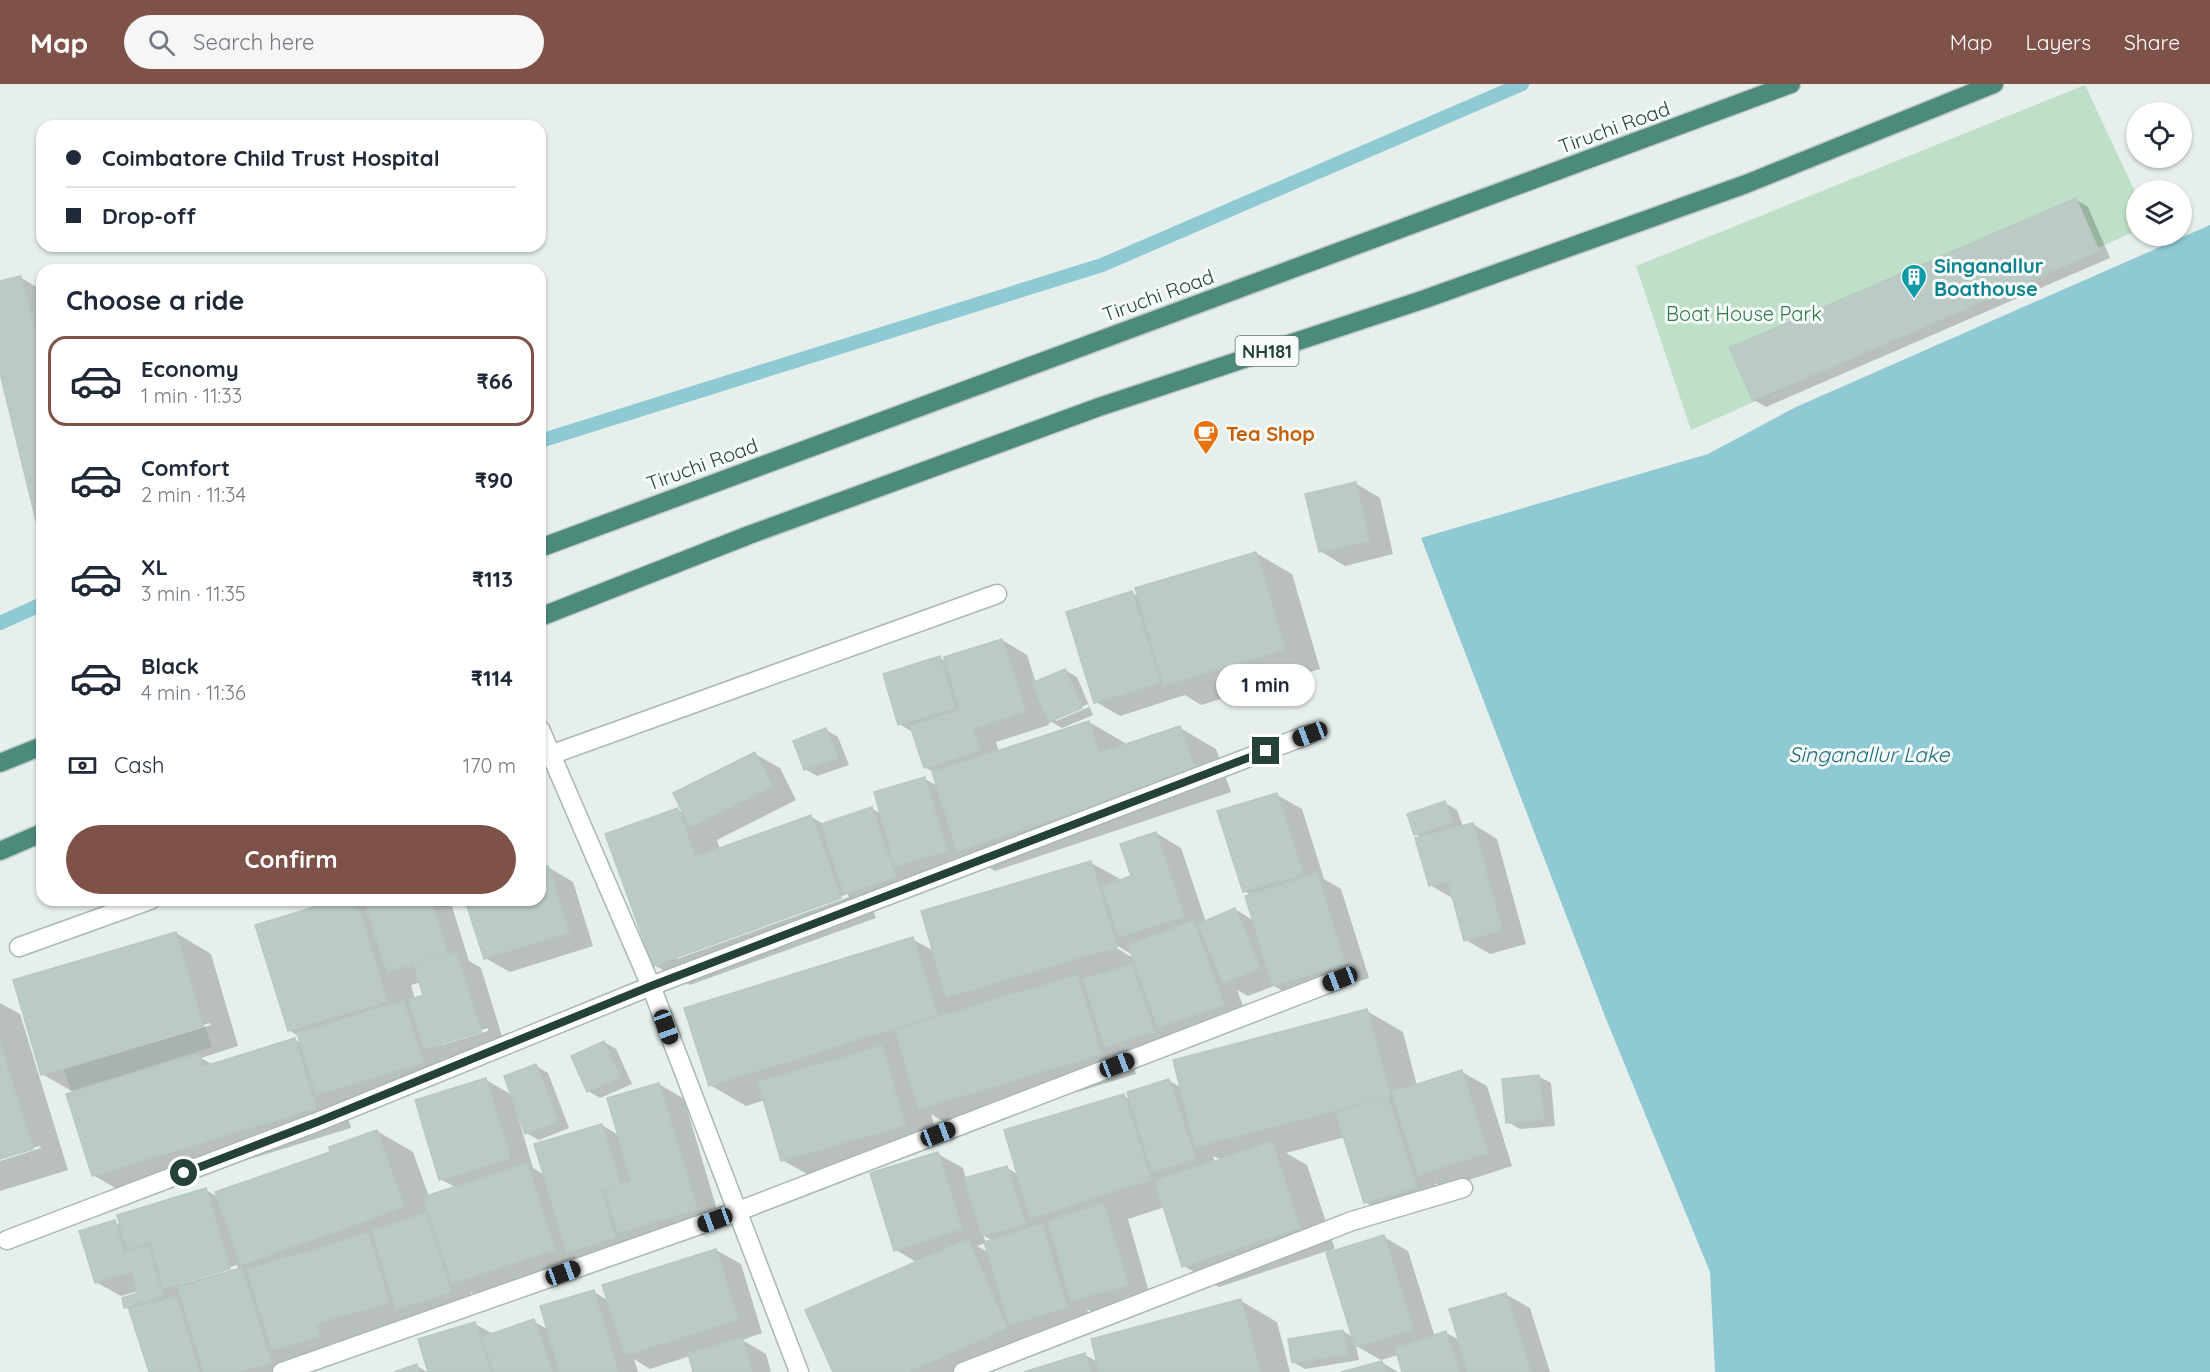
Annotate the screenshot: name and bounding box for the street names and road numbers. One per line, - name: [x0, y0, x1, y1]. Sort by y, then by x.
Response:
- street label: Tiruchi Road: [1555, 95, 1673, 159]
- street label: Tiruchi Road: [1099, 263, 1217, 327]
- road number: NH181: [1236, 336, 1298, 366]
- street label: Tiruchi Road: [643, 432, 761, 496]

